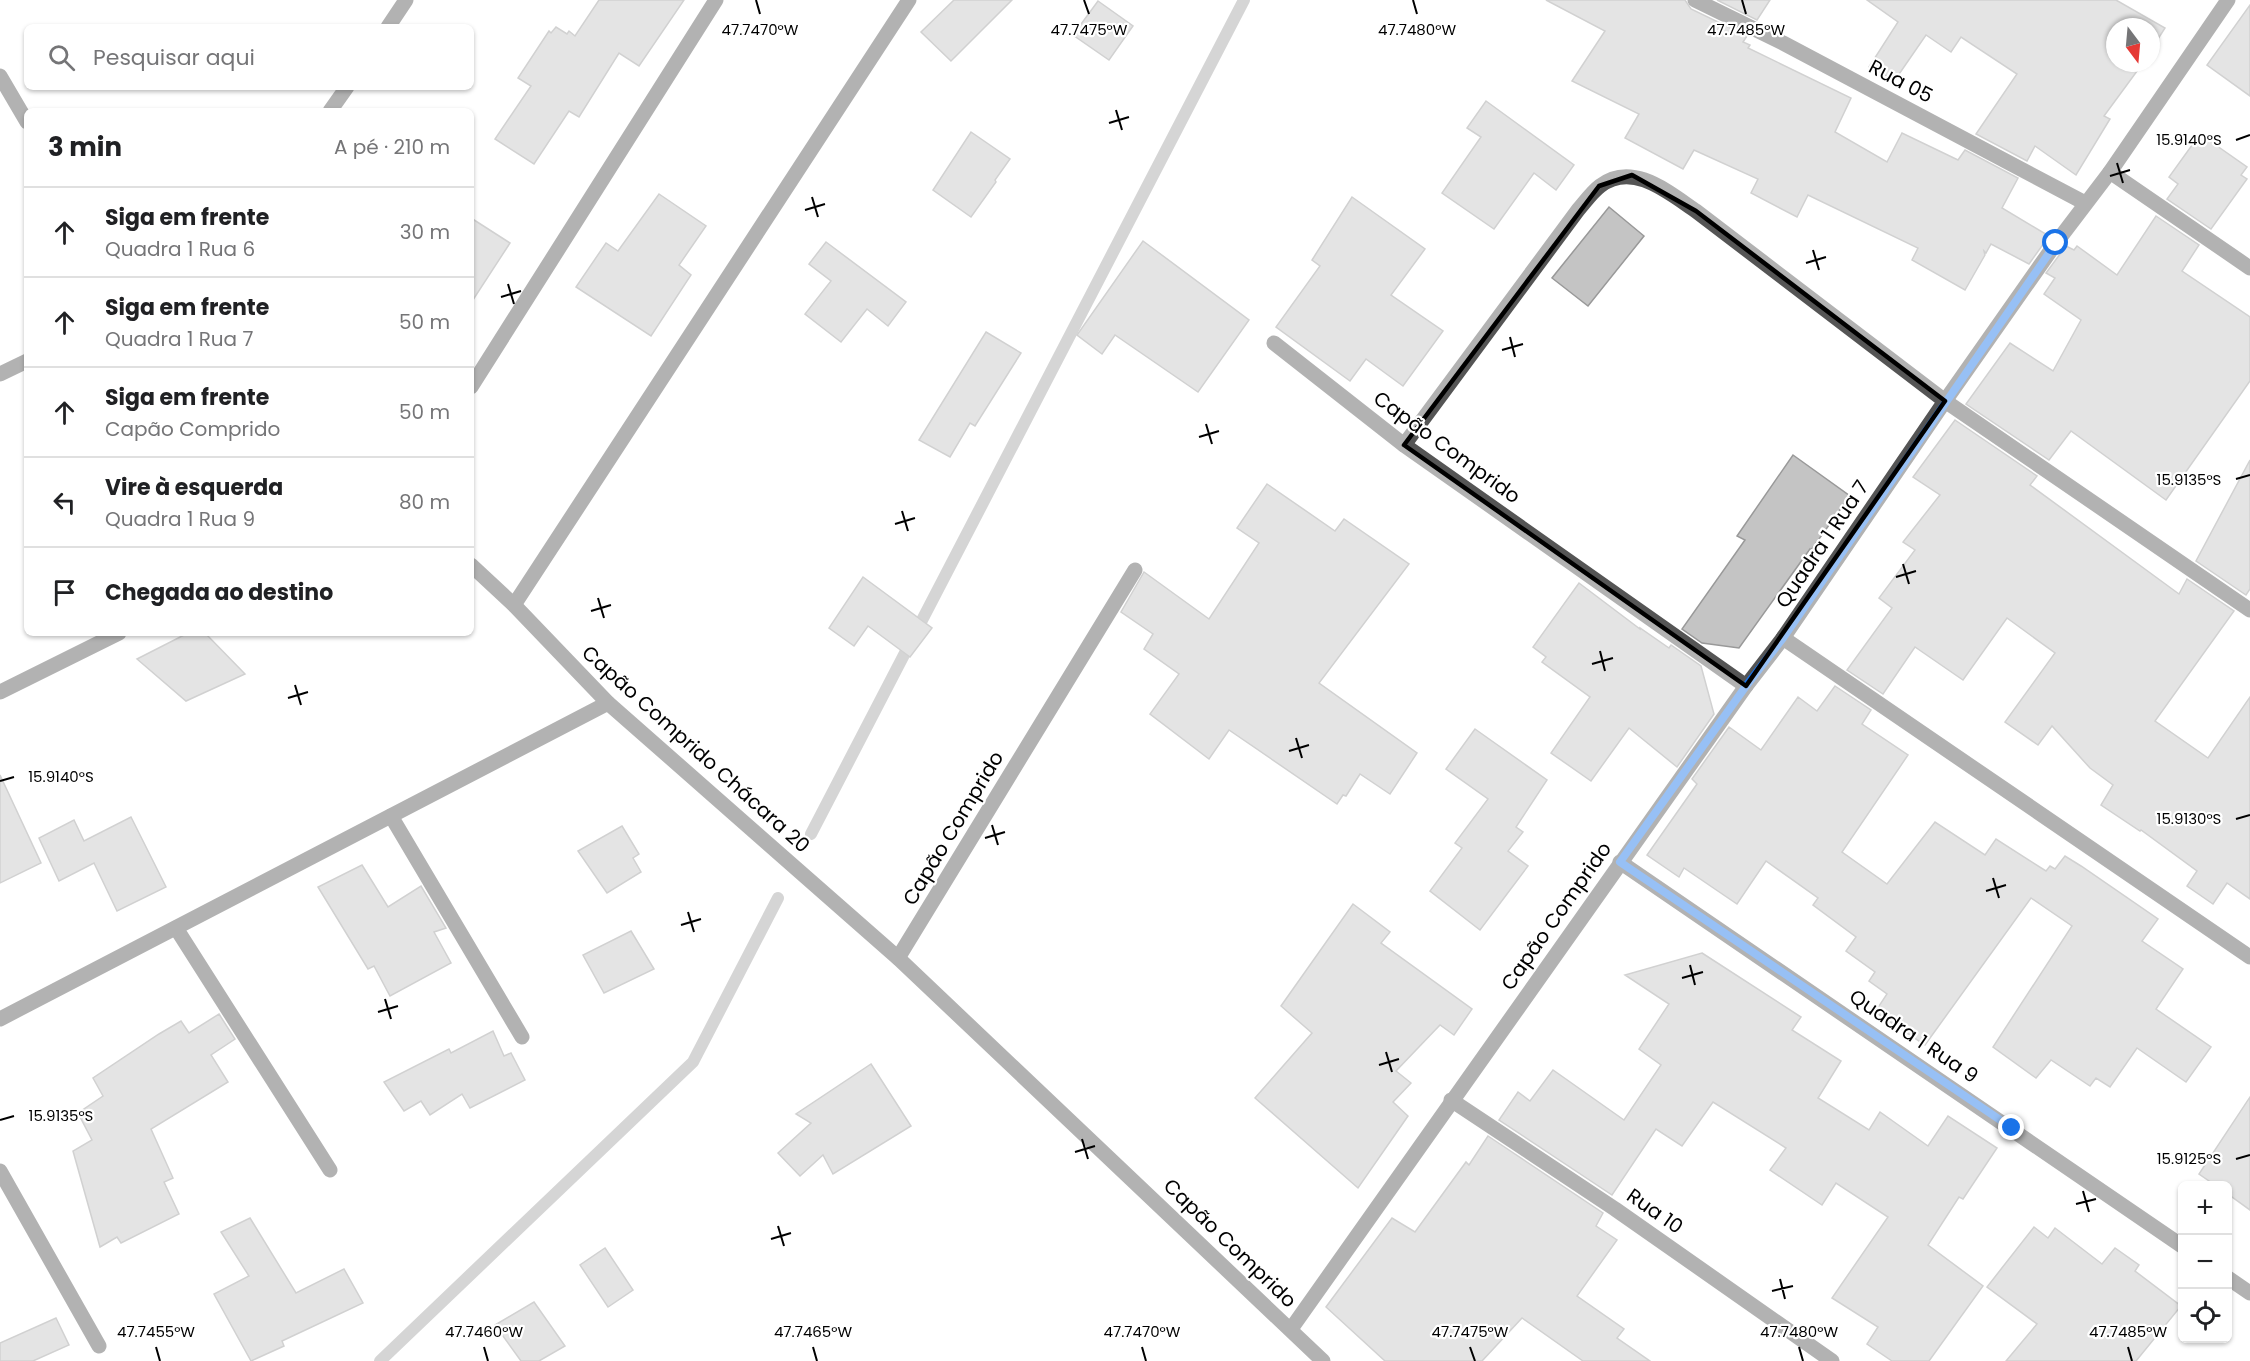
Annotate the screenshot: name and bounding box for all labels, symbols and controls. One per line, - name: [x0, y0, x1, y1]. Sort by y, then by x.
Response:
- north arrow: [2106, 18, 2160, 72]
- text: 47.7470°W: [722, 19, 799, 40]
- text: 47.7475°W: [1051, 19, 1128, 40]
- text: 47.7480°W: [1378, 19, 1456, 40]
- text: 47.7485°W: [1707, 19, 1785, 40]
- search box: [24, 24, 474, 90]
- icon: search: [45, 41, 78, 74]
- text: Pesquisar aqui: [93, 42, 255, 73]
- street label: Rua 05: [1864, 52, 1938, 110]
- text: 3 min: [48, 129, 122, 165]
- text: 15.9140°S: [2156, 129, 2222, 150]
- text: A pé · 210 m: [334, 133, 450, 161]
- text: Siga em frente: [105, 202, 269, 233]
- icon: ahead: [48, 216, 81, 249]
- text: 30 m: [400, 218, 450, 246]
- route start: [2042, 229, 2068, 255]
- text: Quadra 1 Rua 6: [105, 235, 255, 263]
- text: Siga em frente: [105, 292, 269, 323]
- icon: ahead: [48, 306, 81, 339]
- text: 50 m: [399, 308, 450, 336]
- text: Quadra 1 Rua 7: [105, 325, 253, 353]
- text: Siga em frente: [105, 382, 269, 413]
- street label: Capão Comprido: [1368, 384, 1526, 510]
- icon: ahead: [48, 396, 81, 429]
- text: 50 m: [399, 398, 450, 426]
- text: Capão Comprido: [105, 415, 280, 443]
- text: 15.9135°S: [2157, 469, 2221, 490]
- text: Vire à esquerda: [105, 472, 283, 503]
- street label: Quadra 1 Rua 7: [1769, 475, 1875, 613]
- icon: left: [48, 486, 81, 519]
- text: 80 m: [399, 488, 450, 516]
- text: Quadra 1 Rua 9: [105, 505, 255, 533]
- icon: arrive: [48, 576, 81, 609]
- text: Chegada ao destino: [105, 577, 333, 608]
- street label: Capão Comprido Chácara 20: [576, 639, 816, 859]
- street label: Capão Comprido: [896, 746, 1010, 910]
- text: 15.9140°S: [28, 766, 94, 787]
- text: 15.9130°S: [2157, 808, 2221, 829]
- street label: Capão Comprido: [1494, 836, 1618, 996]
- street label: Quadra 1 Rua 9: [1844, 982, 1984, 1090]
- text: 15.9135°S: [29, 1105, 93, 1126]
- route end: [1998, 1114, 2024, 1140]
- text: 15.9125°S: [2157, 1148, 2221, 1169]
- street label: Capão Comprido: [1157, 1172, 1303, 1314]
- map controls: [2178, 1181, 2232, 1343]
- button: +: [2178, 1181, 2232, 1235]
- street label: Rua 10: [1621, 1182, 1689, 1240]
- button: −: [2178, 1235, 2232, 1289]
- button: locate: [2178, 1289, 2232, 1343]
- text: 47.7455°W: [117, 1321, 195, 1342]
- text: 47.7460°W: [445, 1321, 523, 1342]
- text: 47.7465°W: [774, 1321, 852, 1342]
- text: 47.7470°W: [1104, 1321, 1181, 1342]
- text: 47.7475°W: [1432, 1321, 1509, 1342]
- text: 47.7480°W: [1760, 1321, 1838, 1342]
- text: 47.7485°W: [2089, 1321, 2167, 1342]

